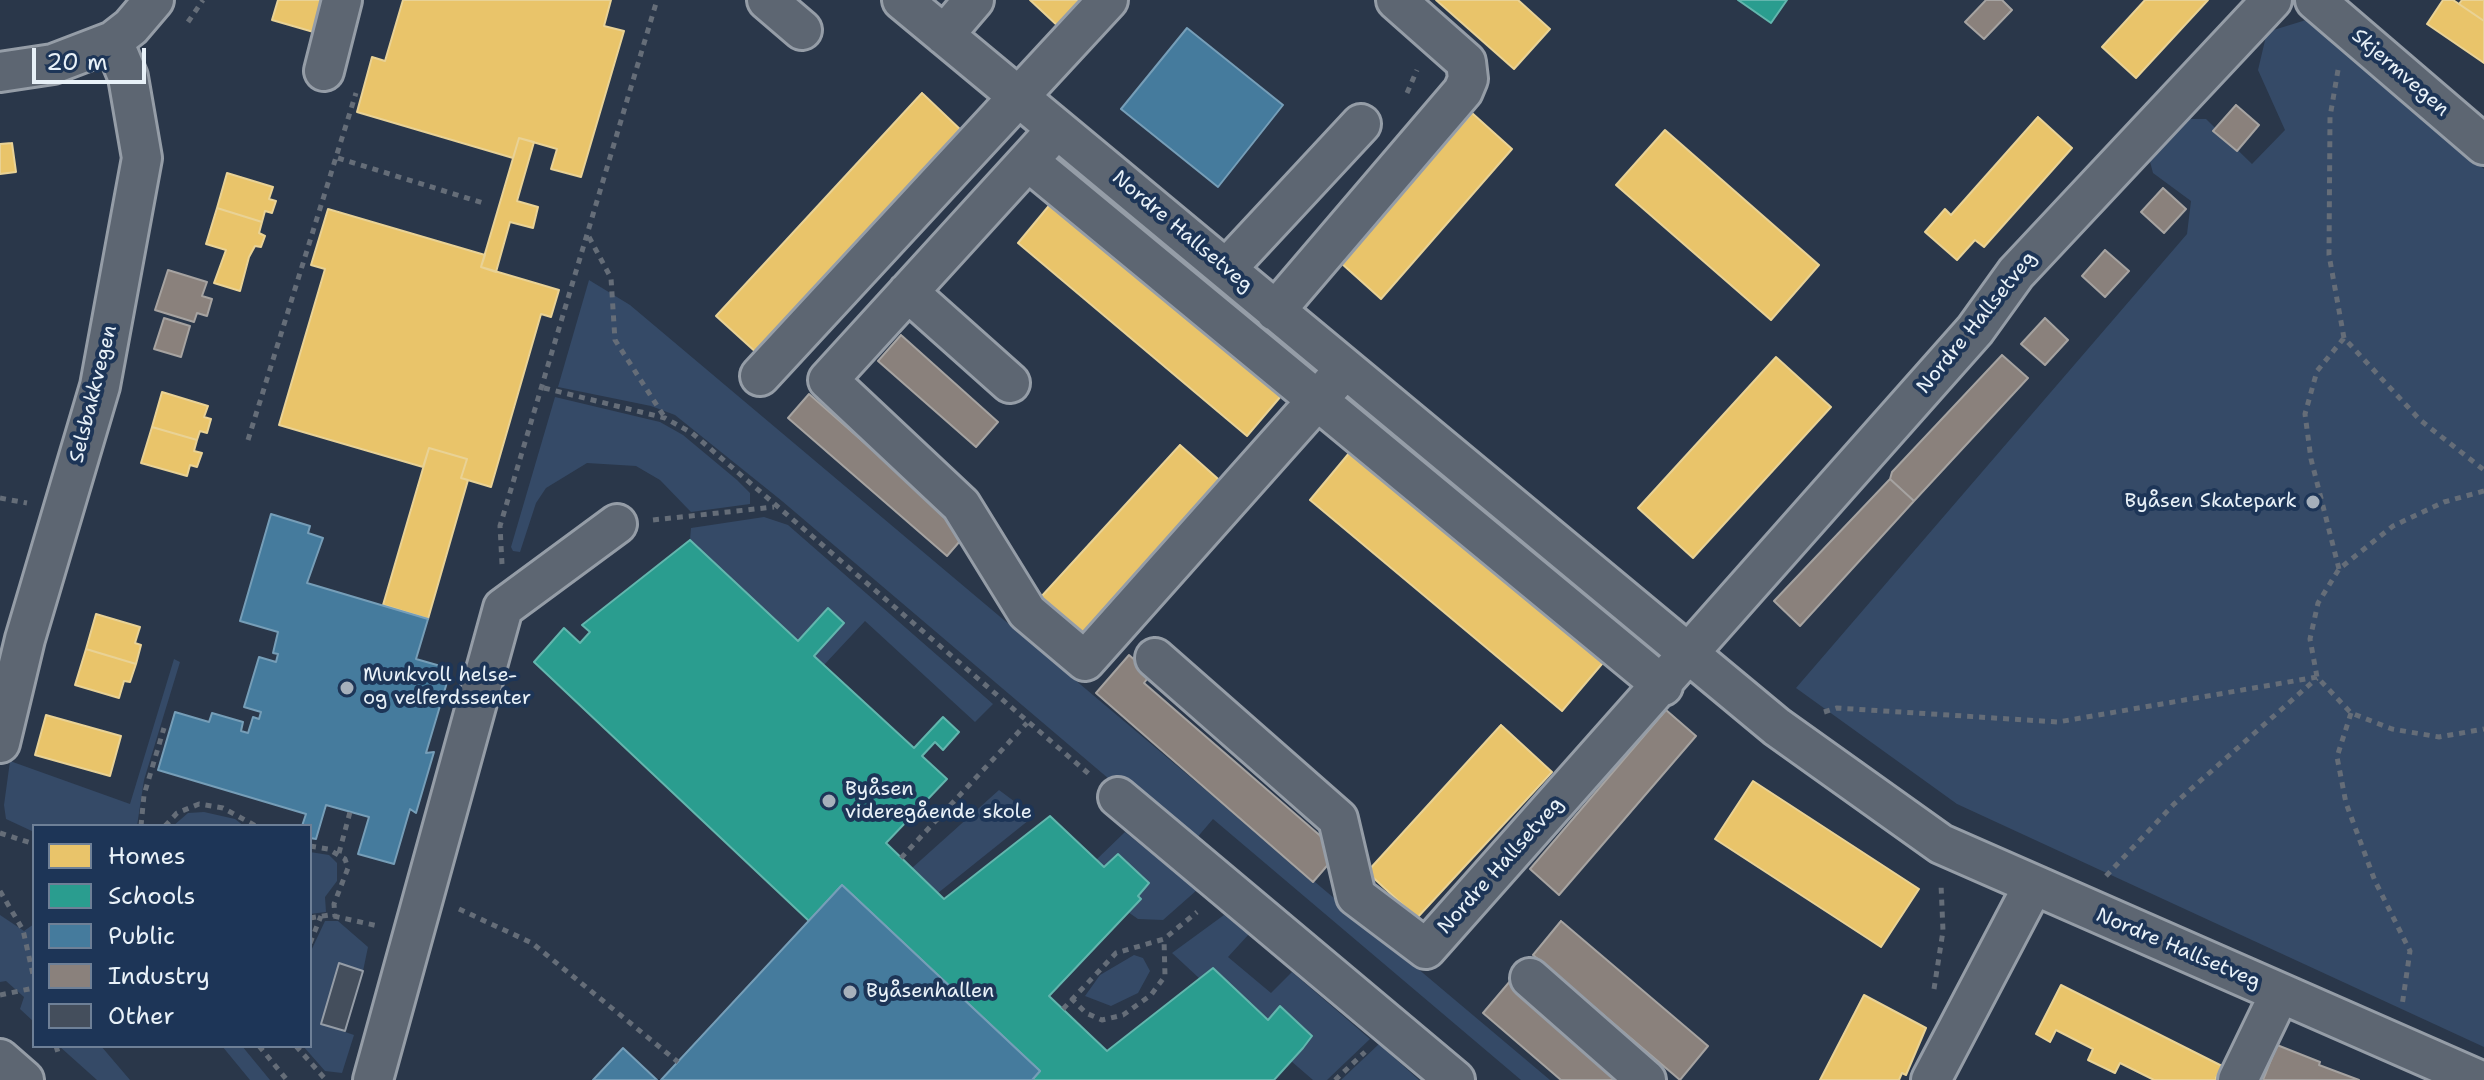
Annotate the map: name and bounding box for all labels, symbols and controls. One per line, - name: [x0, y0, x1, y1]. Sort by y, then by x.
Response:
- street label: Skjermvegen: [2346, 24, 2454, 122]
- scale bar: [36, 32, 150, 82]
- text: 20 m: [46, 46, 108, 78]
- street label: Nordre Hallsetveg: [1107, 166, 1257, 298]
- street label: Nordre Hallsetveg: [1912, 247, 2042, 399]
- street label: Selsbakkvegen: [65, 323, 123, 465]
- place label: Byåsen Skatepark: [2125, 490, 2297, 514]
- marker: Byåsen Skatepark: [2304, 493, 2322, 511]
- place label: Munkvoll helse- og velferdssenter: [363, 664, 531, 711]
- marker: Munkvoll helse- og velferdssenter: [338, 679, 356, 697]
- place label: Byåsen videregående skole: [845, 778, 1032, 825]
- marker: Byåsen videregående skole: [820, 792, 838, 810]
- street label: Nordre Hallsetveg: [1433, 792, 1569, 940]
- legend: [32, 824, 312, 1048]
- text: Homes: [108, 840, 186, 872]
- text: Schools: [108, 880, 195, 912]
- street label: Nordre Hallsetveg: [2092, 904, 2264, 994]
- text: Public: [108, 920, 175, 952]
- text: Industry: [108, 960, 210, 992]
- place label: Byåsenhallen: [866, 980, 994, 1004]
- marker: Byåsenhallen: [841, 983, 859, 1001]
- text: Other: [108, 1000, 175, 1032]

